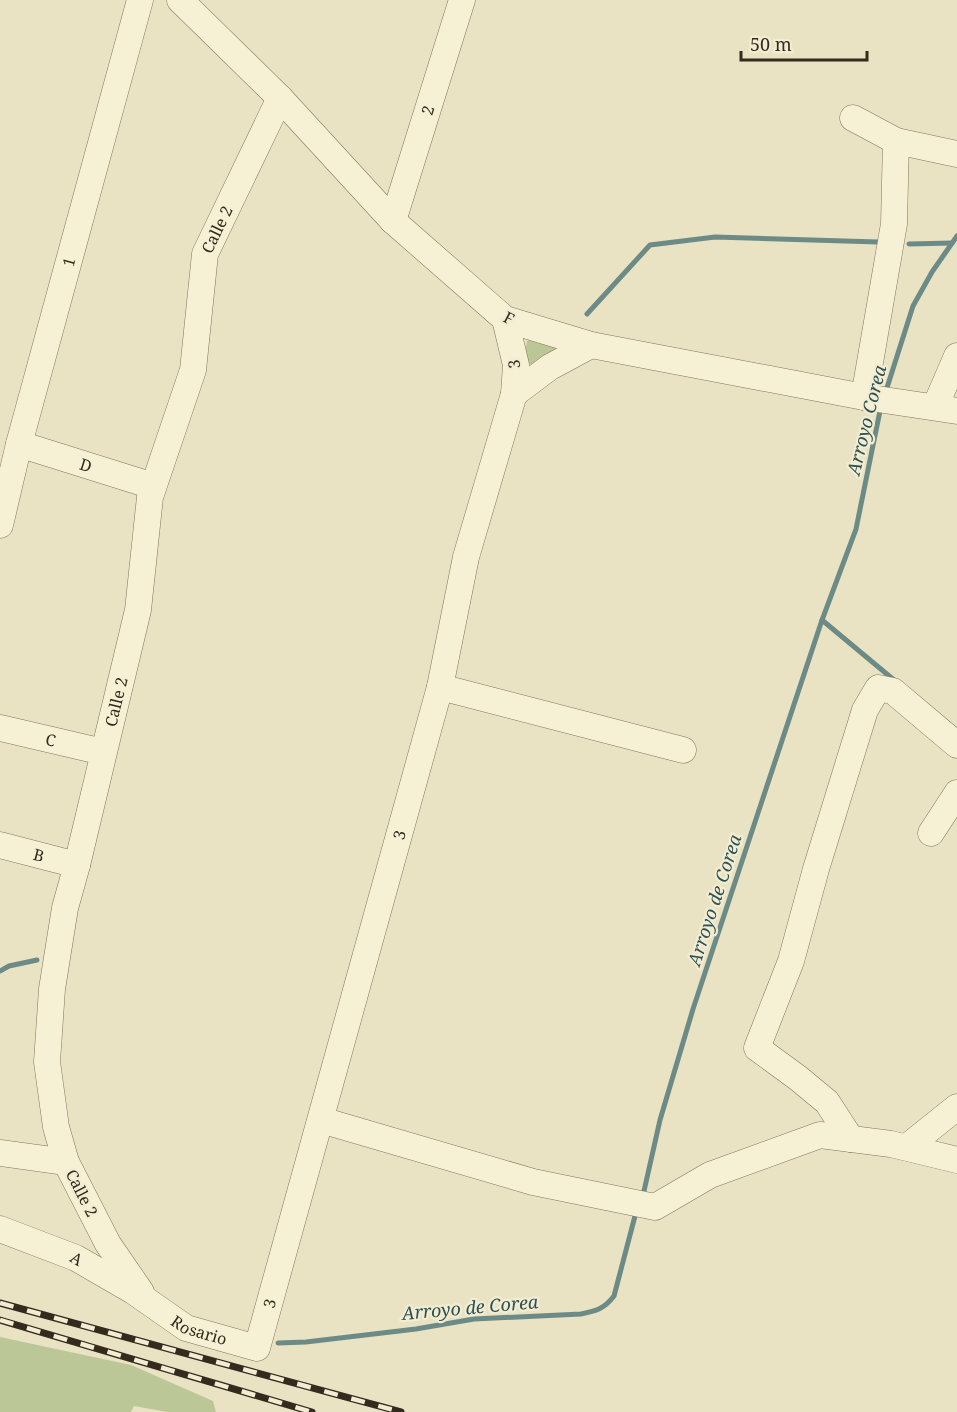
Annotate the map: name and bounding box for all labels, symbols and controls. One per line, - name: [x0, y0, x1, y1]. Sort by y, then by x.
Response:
- scale bar: [741, 24, 867, 62]
- text: 50 m: [750, 32, 792, 56]
- street label: 2: [416, 103, 439, 118]
- street label: Calle 2: [196, 202, 238, 257]
- street label: 1: [57, 255, 80, 269]
- street label: F: [500, 306, 518, 330]
- street label: 3: [503, 359, 525, 369]
- water label: Arroyo Corea: [840, 362, 891, 479]
- street label: D: [77, 453, 95, 477]
- street label: Calle 2: [99, 675, 133, 729]
- street label: C: [43, 728, 58, 752]
- street label: 3: [387, 828, 411, 842]
- water label: Arroyo de Corea: [681, 831, 747, 971]
- street label: B: [31, 843, 47, 867]
- street label: Calle 2: [61, 1166, 103, 1220]
- street label: A: [66, 1246, 88, 1271]
- water label: Arroyo de Corea: [399, 1289, 540, 1325]
- street label: 3: [258, 1296, 281, 1311]
- street label: Rosario: [167, 1310, 229, 1350]

